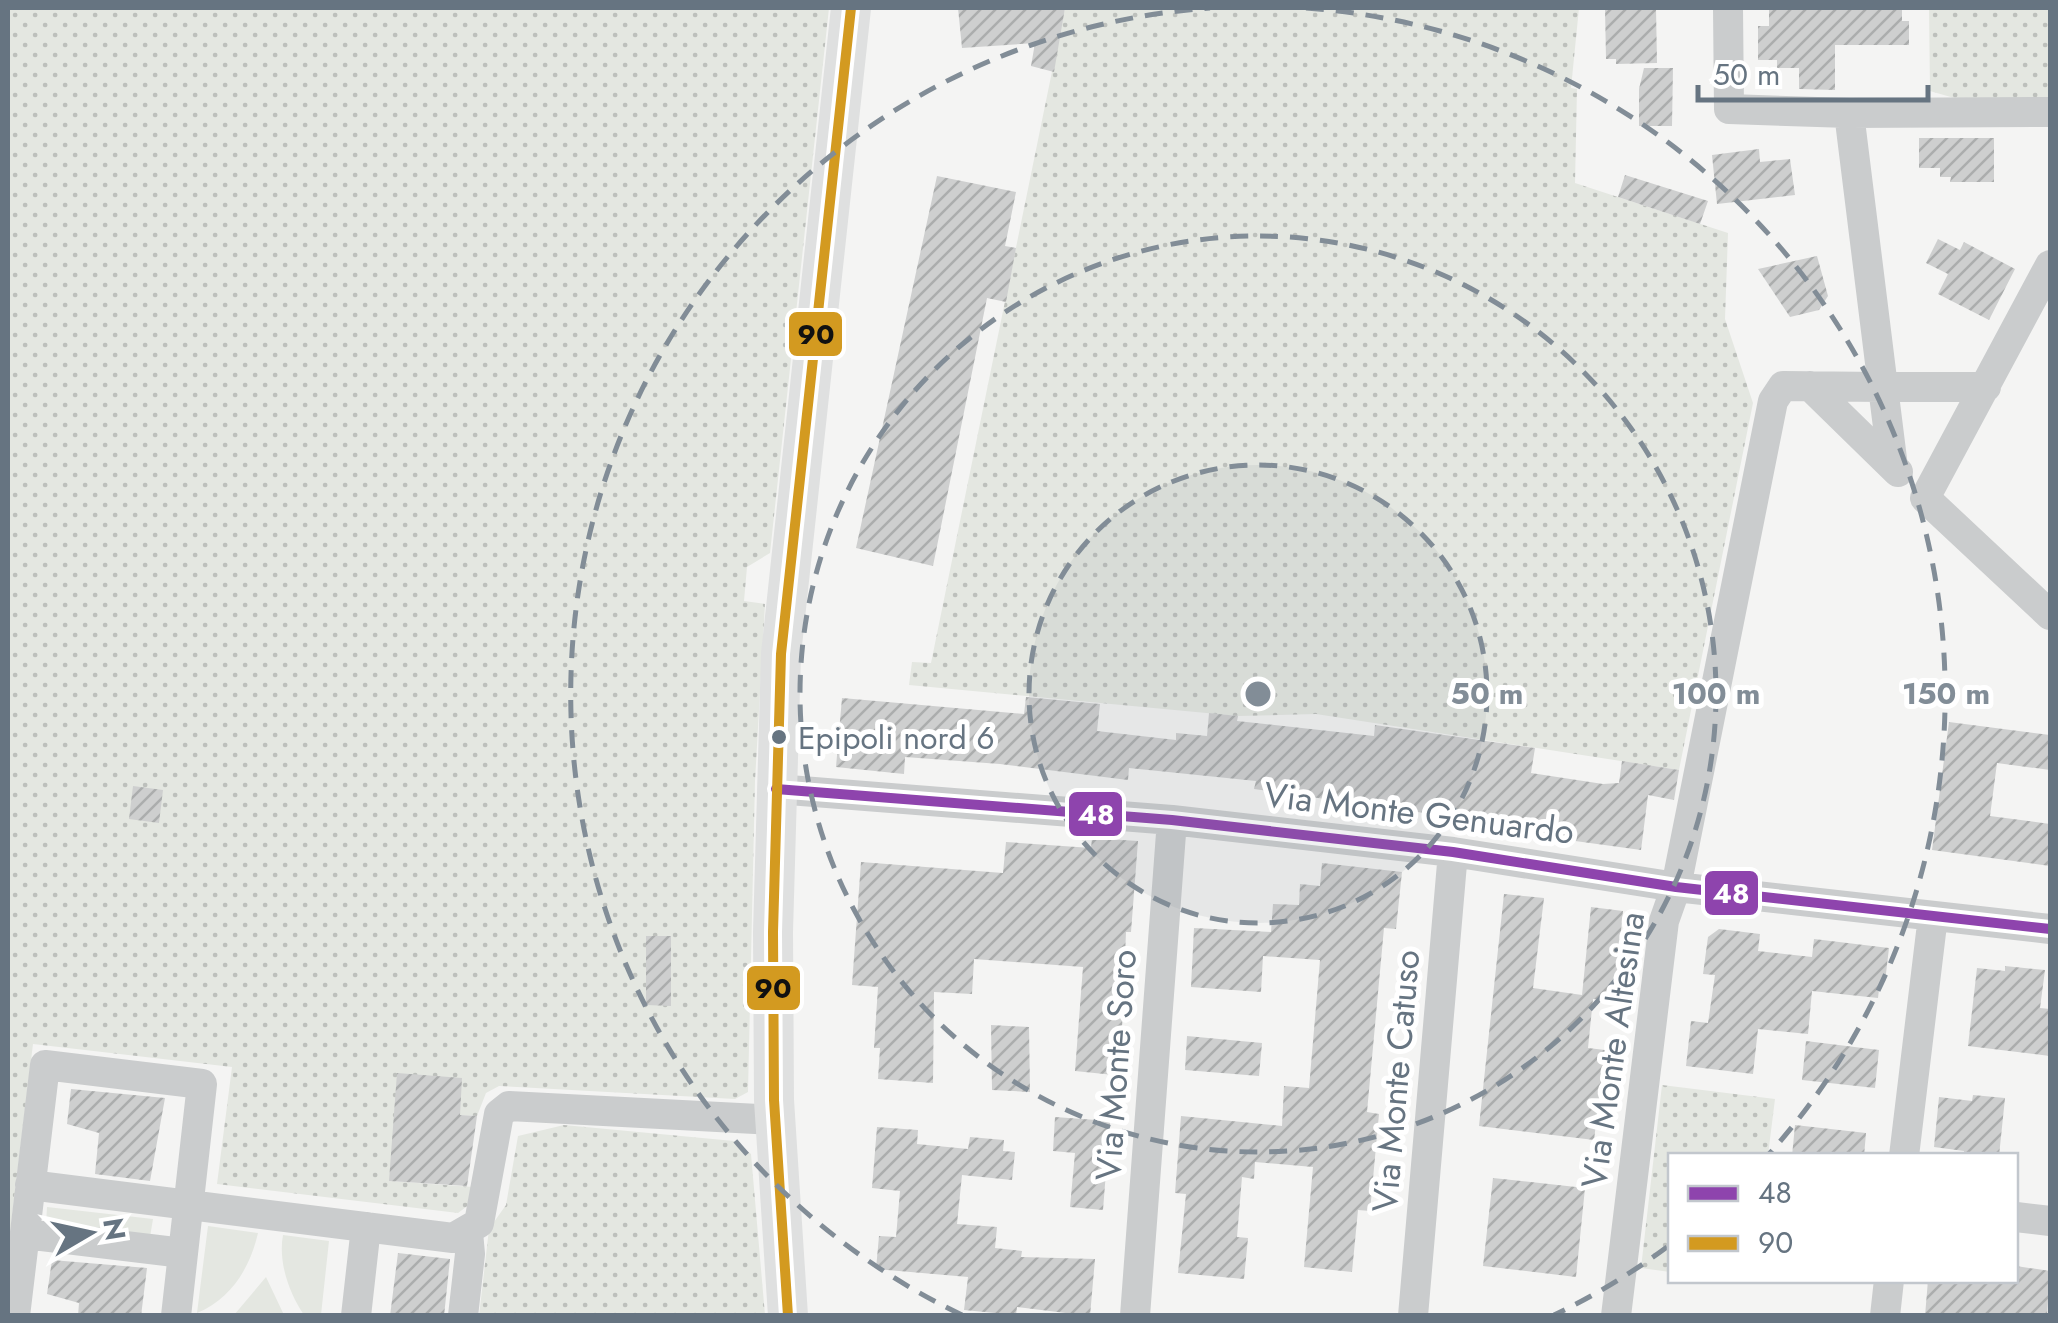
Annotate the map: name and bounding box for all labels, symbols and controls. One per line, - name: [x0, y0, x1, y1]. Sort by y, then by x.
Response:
- scale bar: [1698, 40, 1928, 102]
- text: 50 m: [1713, 53, 1780, 96]
- line badge: 90: [787, 310, 844, 358]
- text: 90: [797, 314, 835, 355]
- text: 50 m: [1451, 672, 1523, 715]
- text: 100 m: [1672, 672, 1760, 715]
- text: 150 m: [1902, 672, 1990, 715]
- centre of rings: [1240, 676, 1276, 712]
- place label: Epipoli nord 6: [798, 715, 995, 761]
- marker: Epipoli nord 6: [769, 727, 789, 747]
- street label: Via Monte Genuardo: [1261, 769, 1577, 857]
- line badge: 48: [1067, 790, 1124, 838]
- text: 48: [1077, 794, 1115, 835]
- line badge: 48: [1703, 869, 1760, 917]
- text: 48: [1712, 873, 1750, 914]
- street label: Via Monte Altesina: [1569, 909, 1657, 1191]
- street label: Via Monte Soro: [1083, 948, 1149, 1182]
- street label: Via Monte Catuso: [1360, 948, 1432, 1214]
- line badge: 90: [745, 964, 802, 1012]
- text: 90: [754, 968, 792, 1009]
- legend: [1668, 1153, 2018, 1283]
- text: 48: [1758, 1171, 1792, 1214]
- north arrow: [40, 1183, 140, 1283]
- text: N: [92, 1215, 136, 1243]
- text: 90: [1758, 1221, 1793, 1264]

